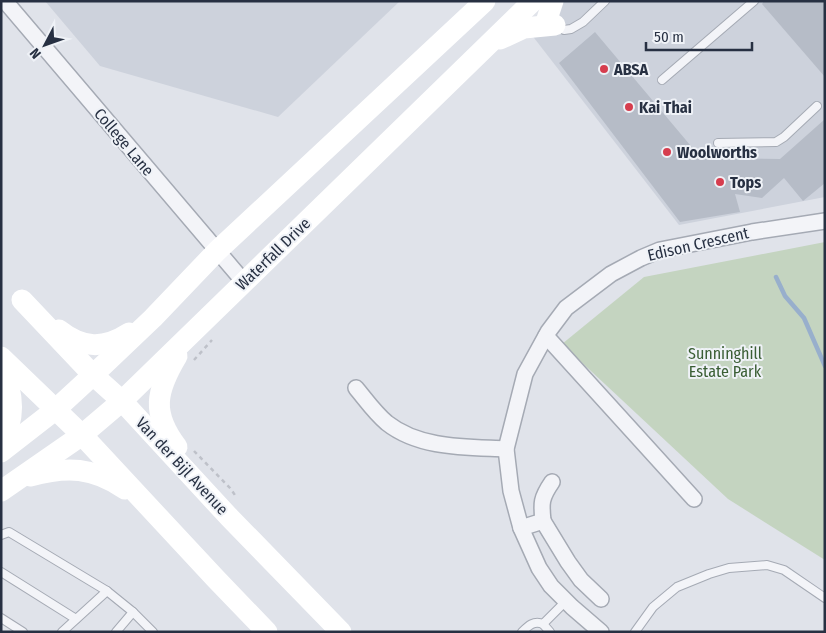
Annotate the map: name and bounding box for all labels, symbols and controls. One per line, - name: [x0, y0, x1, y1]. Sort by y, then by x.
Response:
- north arrow: [20, 20, 70, 70]
- scale bar: [646, 20, 752, 52]
- text: 50 m: [654, 28, 684, 46]
- text: N: [26, 44, 45, 62]
- place label: ABSA: [613, 60, 649, 79]
- marker: ABSA: [598, 63, 610, 75]
- place label: Kai Thai: [639, 98, 692, 117]
- marker: Kai Thai: [623, 101, 635, 113]
- street label: College Lane: [90, 104, 158, 180]
- place label: Woolworths: [677, 143, 757, 162]
- marker: Woolworths: [661, 146, 673, 158]
- place label: Tops: [730, 173, 761, 192]
- marker: Tops: [714, 176, 726, 188]
- street label: Waterfall Drive: [232, 214, 314, 294]
- street label: Edison Crescent: [646, 223, 751, 265]
- park label: Sunninghill Estate Park: [688, 344, 762, 381]
- street label: Van der Bijl Avenue: [132, 413, 232, 519]

